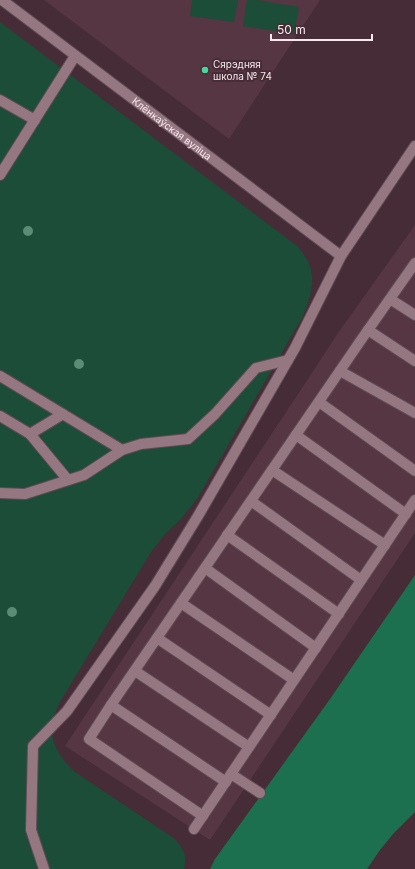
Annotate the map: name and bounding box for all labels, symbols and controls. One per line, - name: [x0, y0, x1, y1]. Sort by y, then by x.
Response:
- scale bar: [271, 16, 372, 42]
- text: 50 m: [277, 22, 306, 37]
- place label: Сярэдняя школа № 74: [213, 58, 272, 82]
- marker: Сярэдняя школа № 74: [200, 65, 210, 75]
- street label: Клёнкаўская вуліца: [130, 95, 214, 162]

